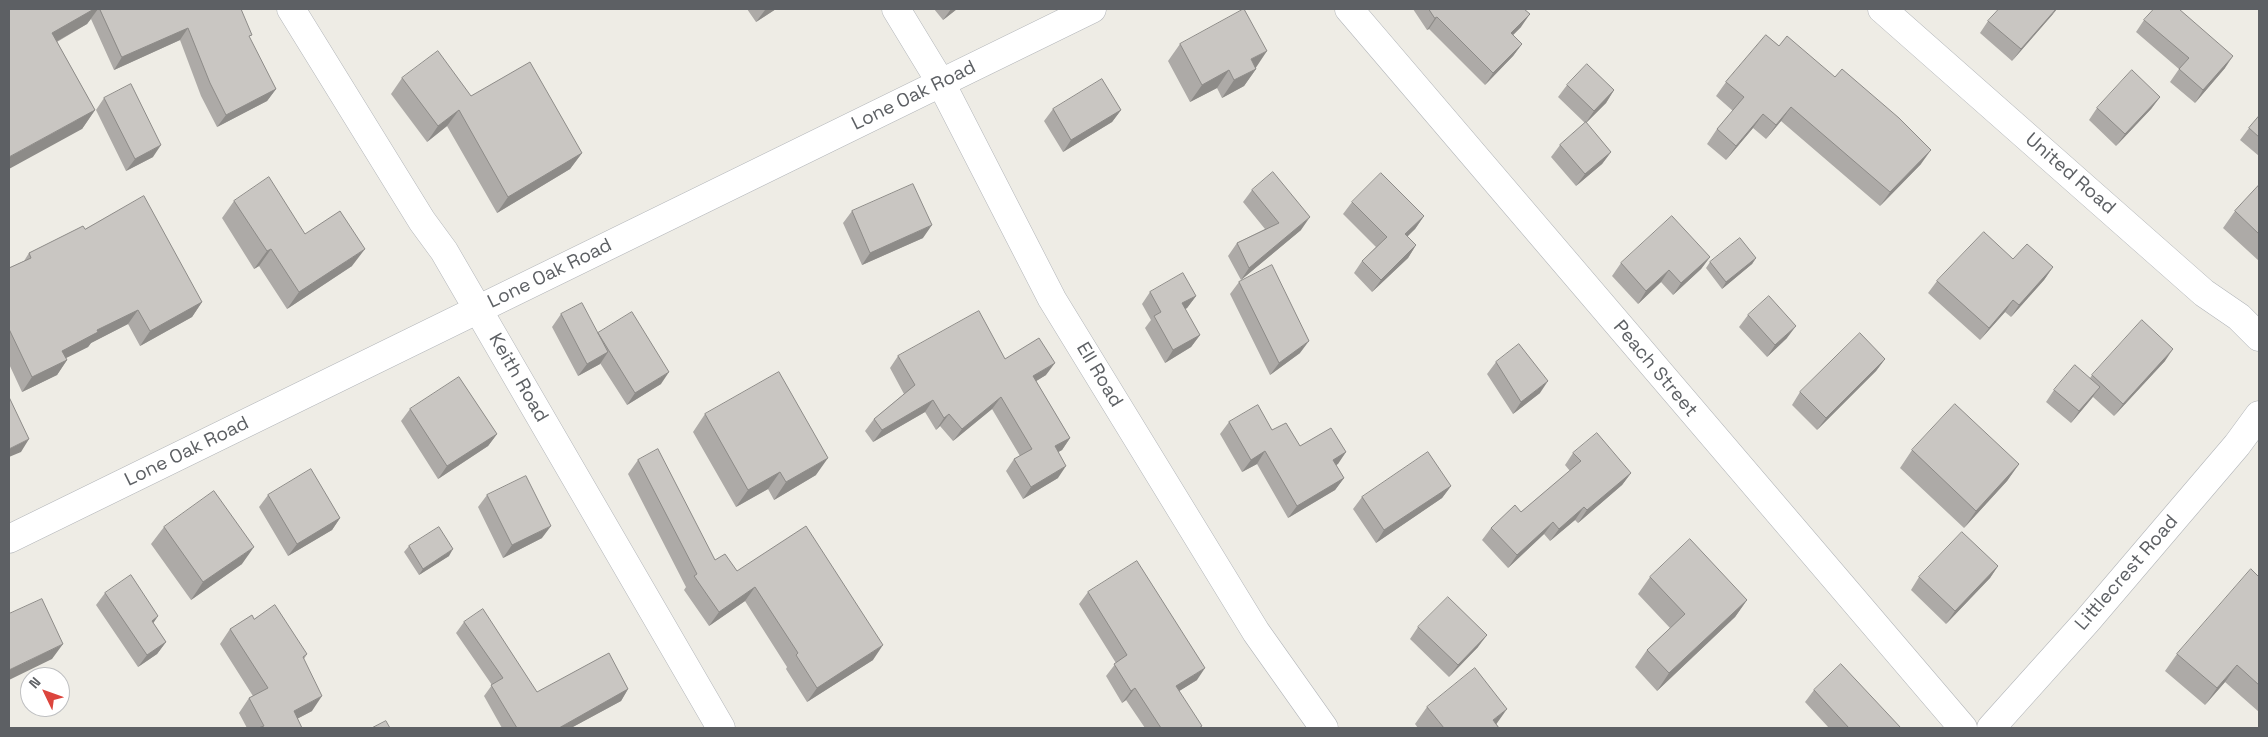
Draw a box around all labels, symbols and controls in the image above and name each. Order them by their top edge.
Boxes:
street label: Lone Oak Road [848,56,980,136]
street label: United Road [2020,129,2120,219]
street label: Lone Oak Road [484,234,616,314]
street label: Peach Street [1608,316,1702,422]
street label: Keith Road [483,329,553,427]
street label: Ell Road [1071,338,1127,412]
street label: Lone Oak Road [121,412,253,492]
street label: Littlecrest Road [2071,511,2183,635]
north arrow [20,667,70,717]
text: N [25,673,44,692]

